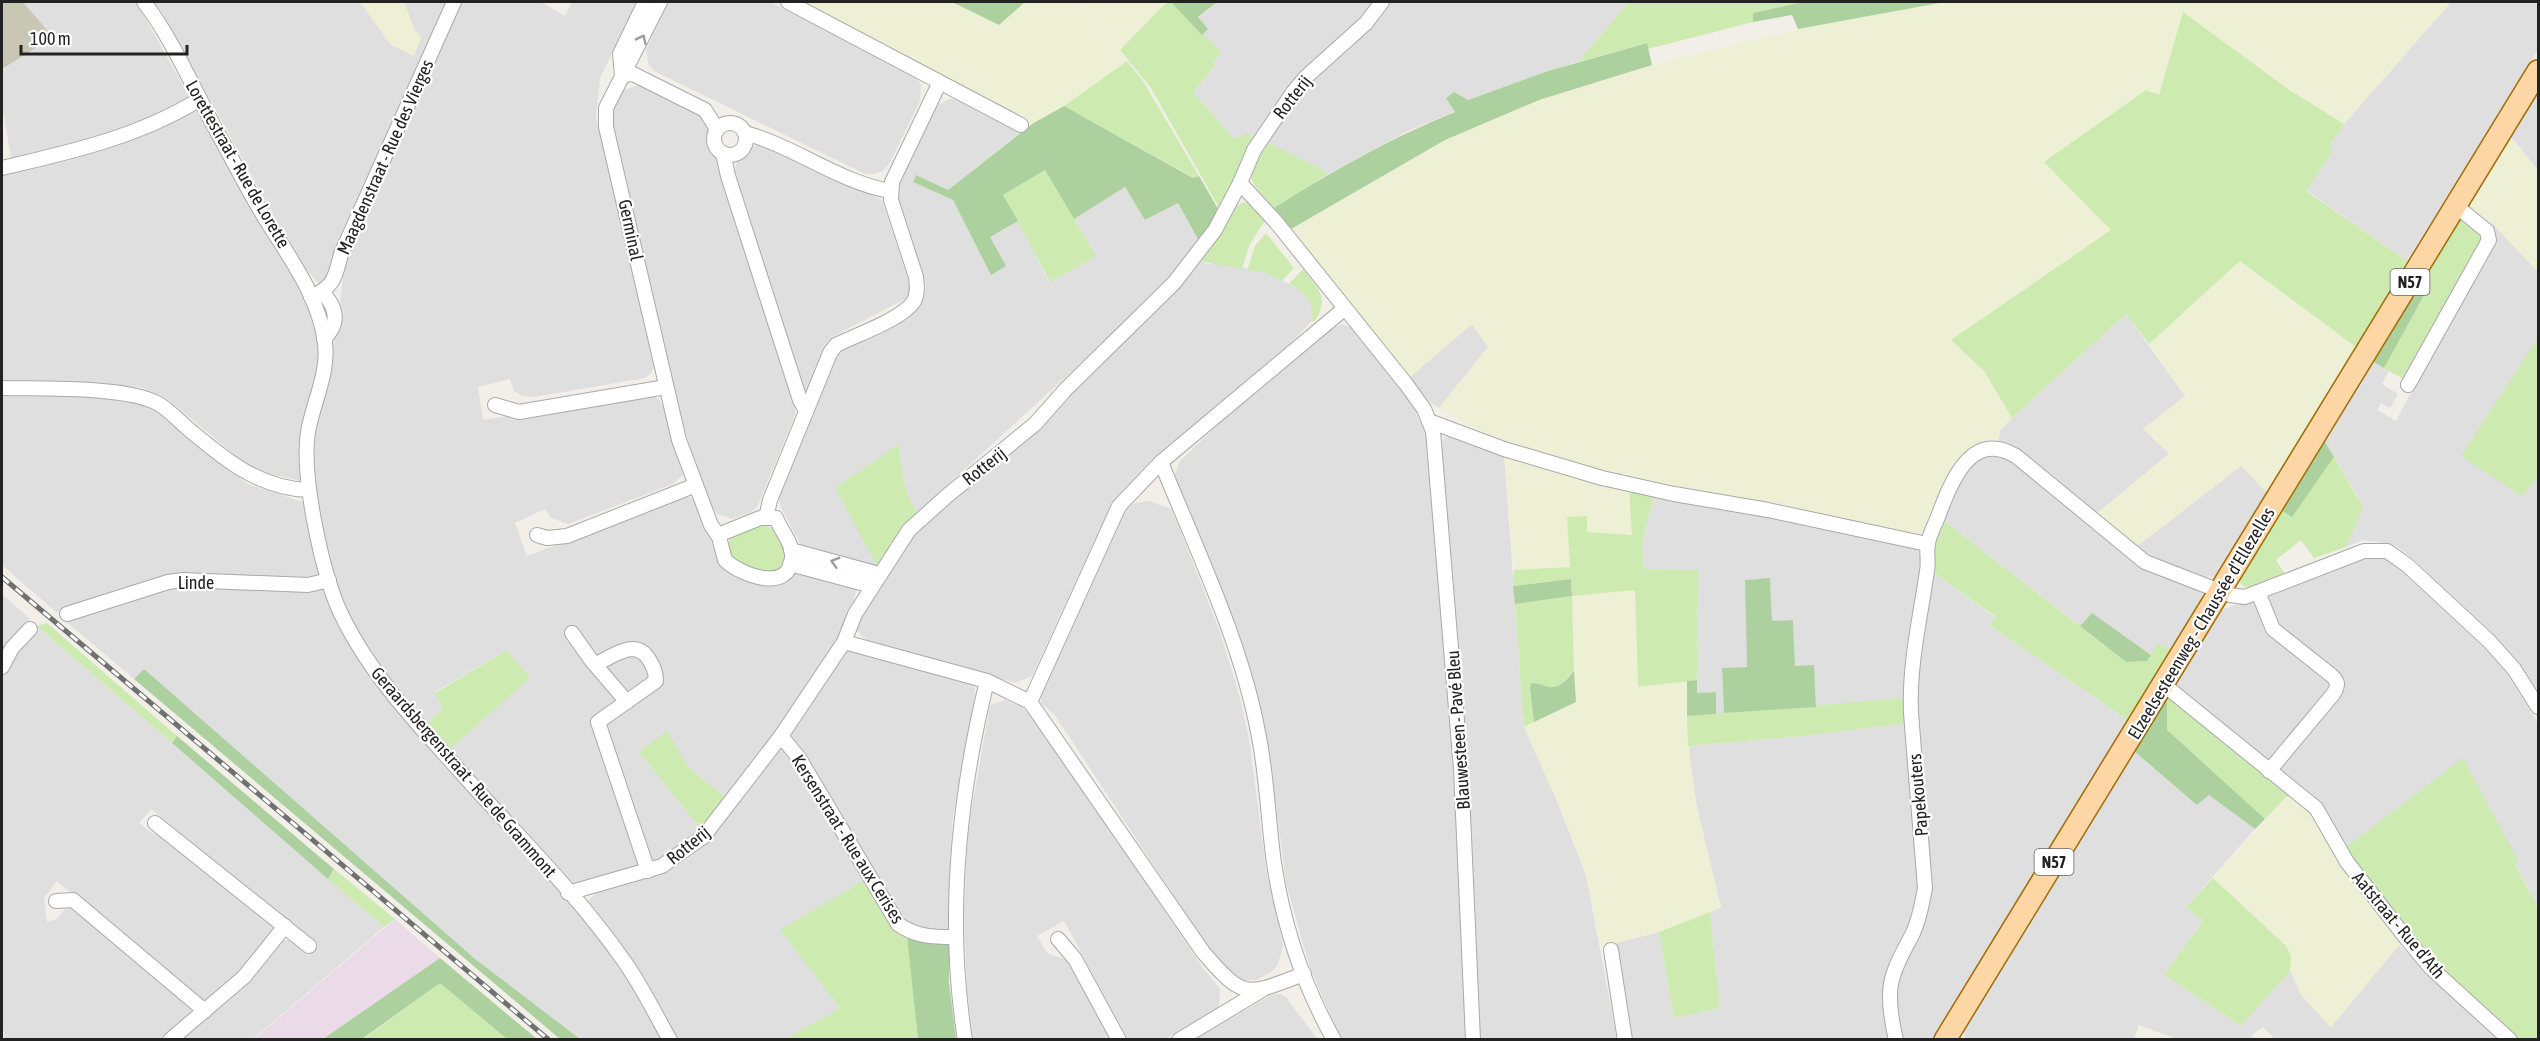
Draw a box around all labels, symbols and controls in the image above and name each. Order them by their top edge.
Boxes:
scale bar [21,18,188,56]
text: 100 m [30,28,71,49]
one-way arrow [635,35,647,46]
street label: Maagdenstraat - Rue des Vierges [332,56,438,258]
street label: Rotterij [1269,71,1315,123]
street label: Lorettestraat - Rue de Lorette [181,77,295,251]
street label: Germinal [614,197,648,263]
road number: N57 [2390,269,2430,295]
street label: Rotterij [958,443,1010,489]
street label: Elzeelsesteenweg - Chaussée d'Ellezelles [2123,503,2279,743]
one-way arrow [830,557,841,569]
street label: Linde [178,572,214,593]
street label: Blauwesteen - Pavé Bleu [1442,650,1474,810]
street label: Geraardsbergenstraat - Rue de Grammont [367,663,561,881]
street label: Kersenstraat - Rue aux Cerises [787,751,909,927]
street label: Papekouters [1904,753,1932,837]
street label: Rotterij [662,821,714,869]
road number: N57 [2034,849,2074,875]
street label: Aatstraat - Rue d'Ath [2348,867,2450,983]

